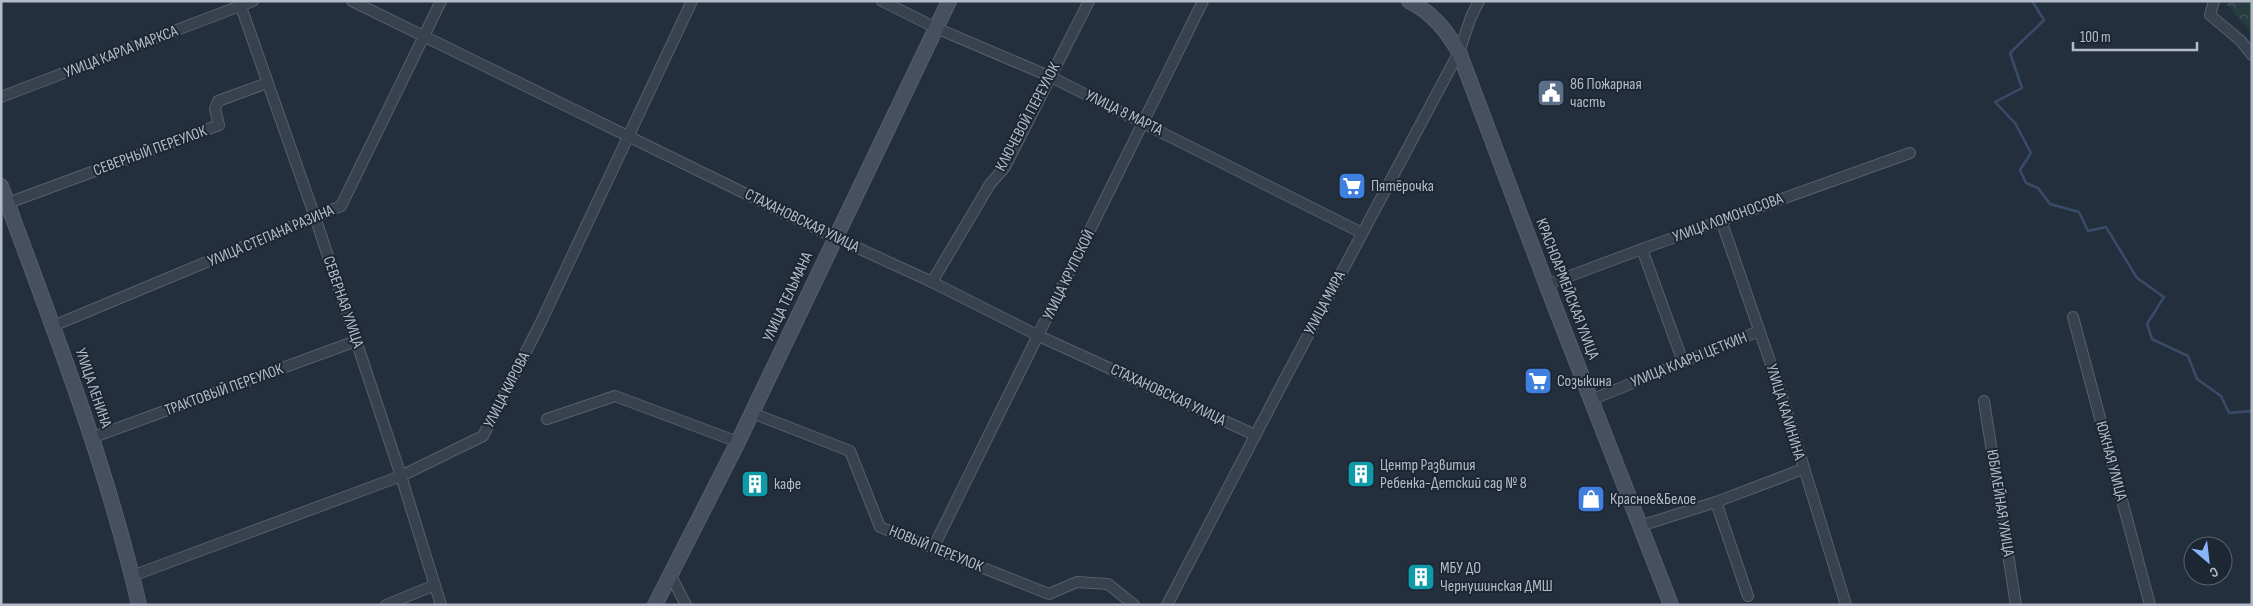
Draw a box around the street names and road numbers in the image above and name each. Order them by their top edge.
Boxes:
street label: УЛИЦА КАРЛА МАРКСА [61,22,181,82]
street label: КЛЮЧЕВОЙ ПЕРЕУЛОК [991,59,1065,175]
street label: УЛИЦА 8 МАРТА [1082,86,1166,140]
street label: СЕВЕРНЫЙ ПЕРЕУЛОК [91,121,210,180]
street label: СТАХАНОВСКАЯ УЛИЦА [742,185,863,257]
street label: УЛИЦА ЛОМОНОСОВА [1670,189,1786,247]
street label: УЛИЦА СТЕПАНА РАЗИНА [205,201,337,271]
street label: КРАСНОАРМЕЙСКАЯ УЛИЦА [1531,216,1603,362]
street label: УЛИЦА КРУПСКОЙ [1039,227,1099,323]
street label: УЛИЦА ТЕЛЬМАНА [759,249,817,345]
street label: СЕВЕРНАЯ УЛИЦА [318,254,368,350]
street label: УЛИЦА МИРА [1300,268,1350,338]
street label: УЛИЦА КЛАРЫ ЦЕТКИН [1628,328,1750,392]
street label: УЛИЦА ЛЕНИНА [70,346,116,431]
street label: УЛИЦА КИРОВА [480,349,534,431]
street label: ТРАКТОВЫЙ ПЕРЕУЛОК [162,359,287,420]
street label: СТАХАНОВСКАЯ УЛИЦА [1107,360,1229,430]
street label: УЛИЦА КАЛИНИНА [1761,362,1809,462]
street label: ЮЖНАЯ УЛИЦА [2091,419,2131,503]
street label: ЮБИЛЕЙНАЯ УЛИЦА [1982,448,2018,558]
street label: НОВЫЙ ПЕРЕУЛОК [886,522,987,577]

